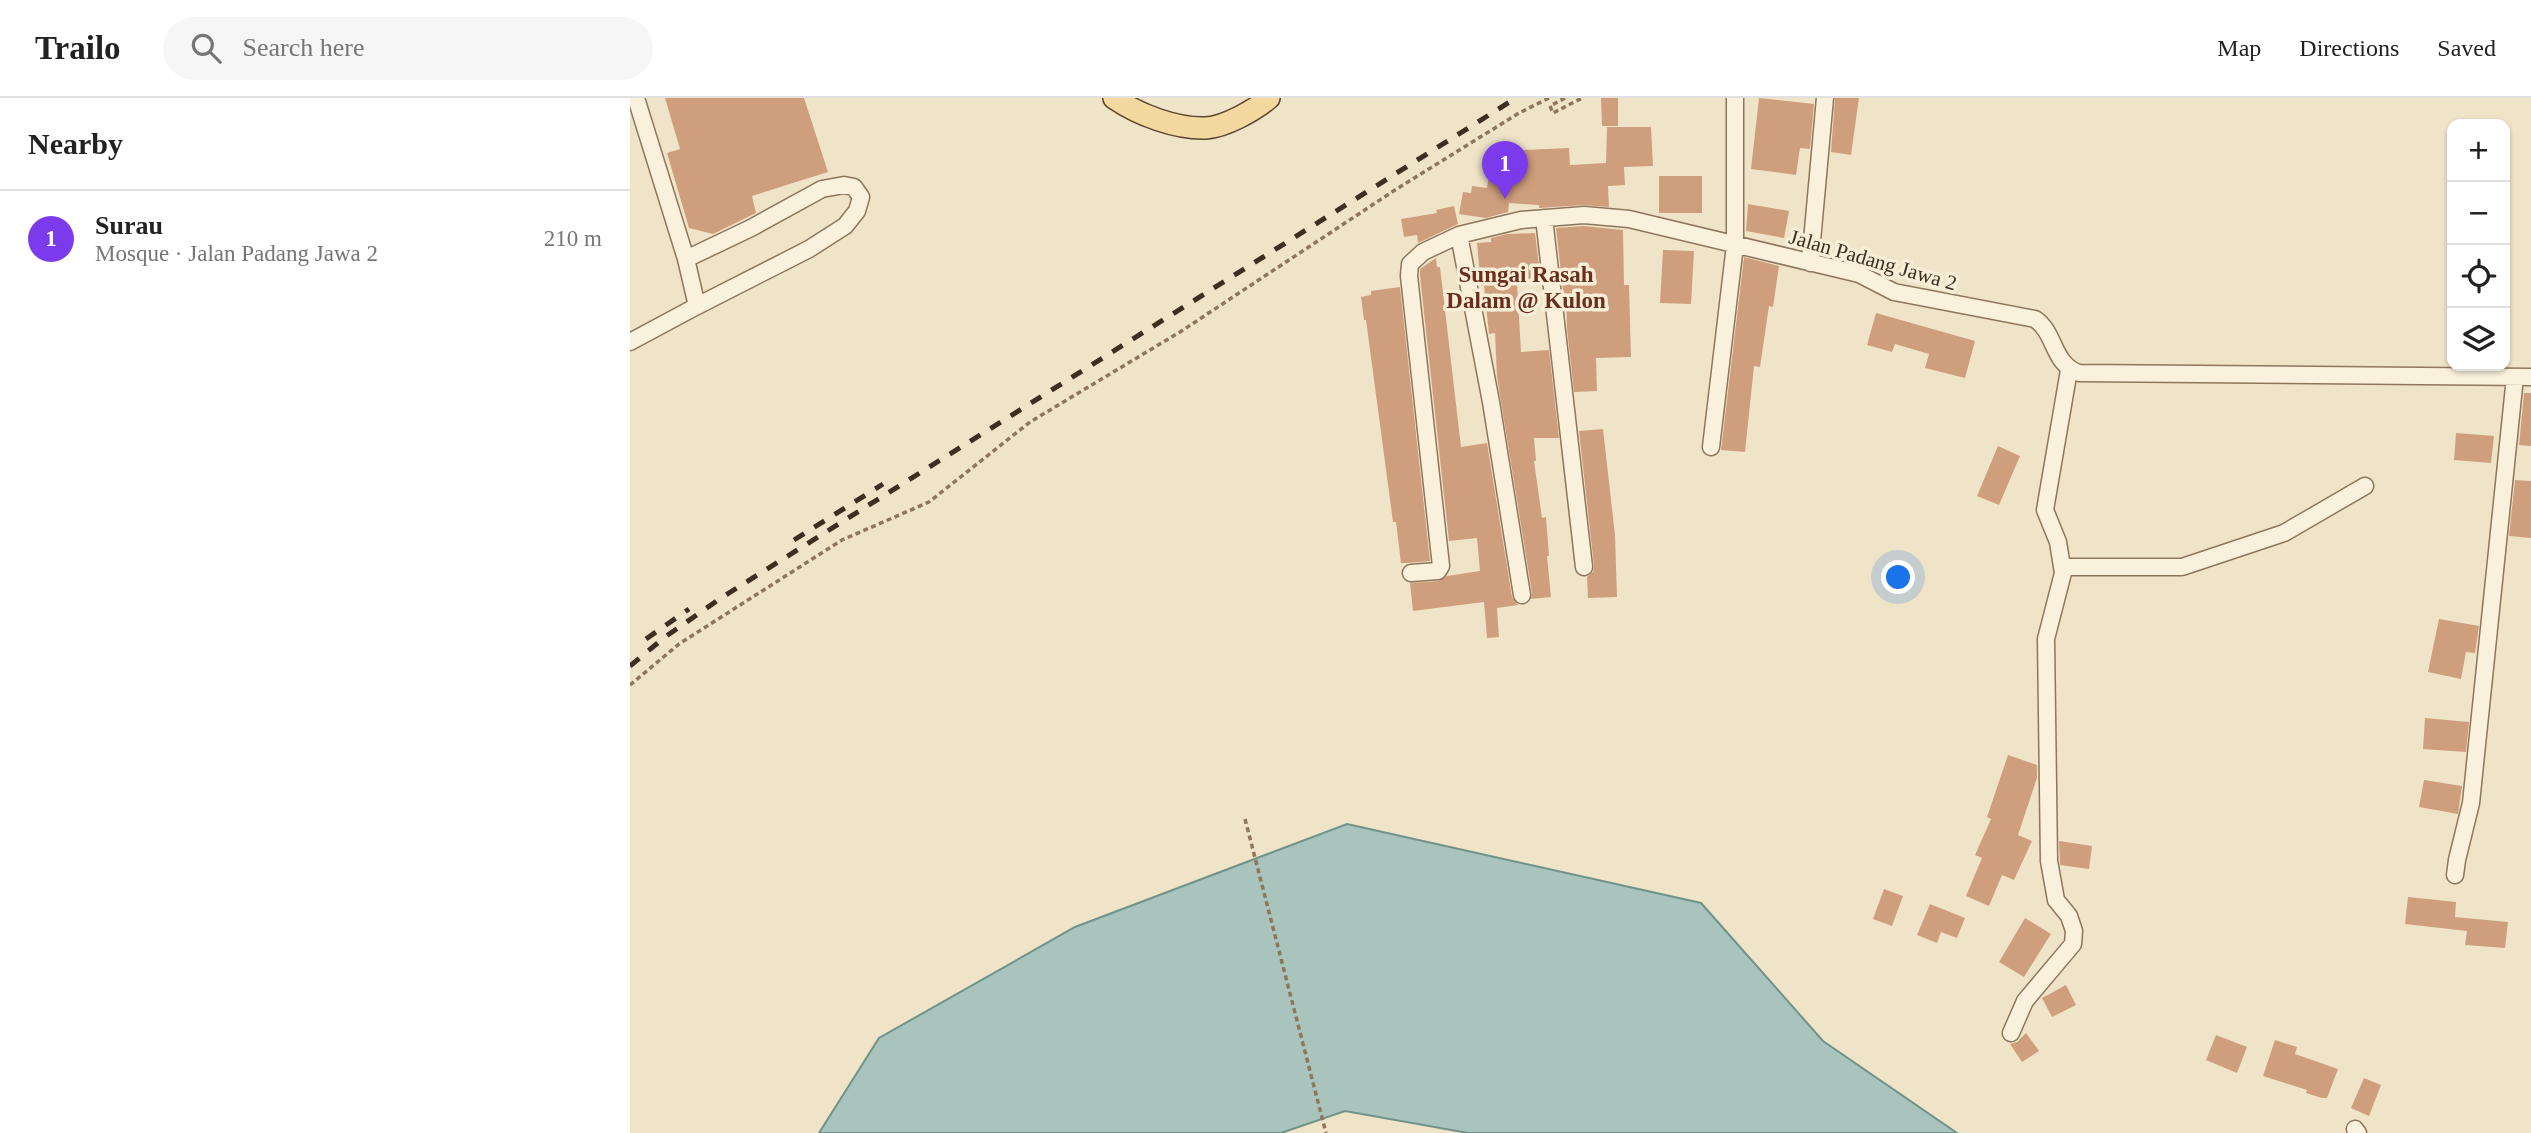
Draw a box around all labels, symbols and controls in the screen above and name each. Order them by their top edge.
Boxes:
search box [163,17,653,80]
icon: search [187,29,225,67]
text: Trailo [35,30,121,66]
text: Search here [243,33,365,62]
text: Map [2217,35,2261,61]
text: Directions [2299,35,2399,61]
text: Saved [2437,35,2496,61]
map controls [2447,119,2510,371]
button: + [2447,119,2510,182]
text: Nearby [28,127,123,160]
pin: 1 [1482,141,1528,199]
button: − [2447,182,2510,245]
text: Surau [95,211,163,240]
street label: Jalan Padang Jawa 2 [1786,225,1960,295]
text: 1 [45,226,57,251]
text: 210 m [544,226,602,251]
text: Mosque · Jalan Padang Jawa 2 [95,241,378,266]
button: locate [2447,245,2510,308]
district label: Sungai Rasah Dalam @ Kulon [1446,262,1606,314]
button: layers [2447,308,2510,371]
your location [1881,560,1915,594]

